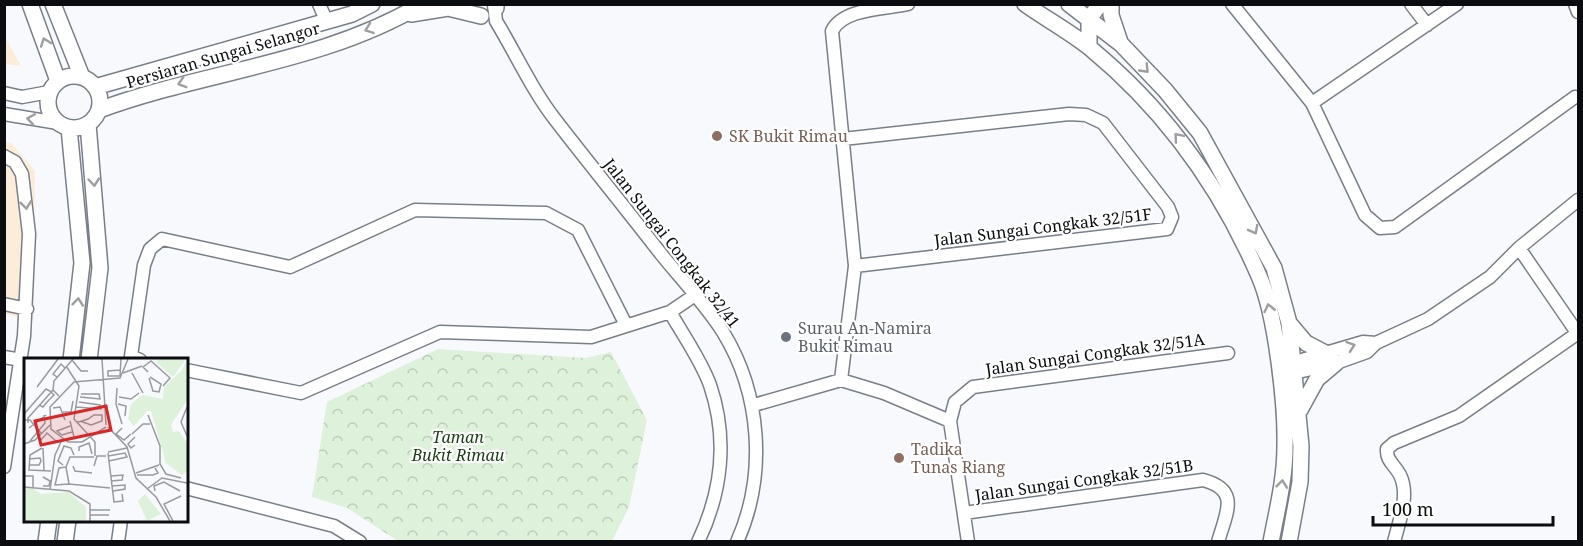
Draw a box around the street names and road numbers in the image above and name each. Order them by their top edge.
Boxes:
street label: Persiaran Sungai Selangor [123,17,323,93]
street label: Jalan Sungai Congkak 32/41 [598,153,745,332]
street label: Jalan Sungai Congkak 32/51F [932,203,1153,251]
street label: Jalan Sungai Congkak 32/51A [983,328,1207,380]
street label: Jalan Sungai Congkak 32/51B [973,454,1194,506]

